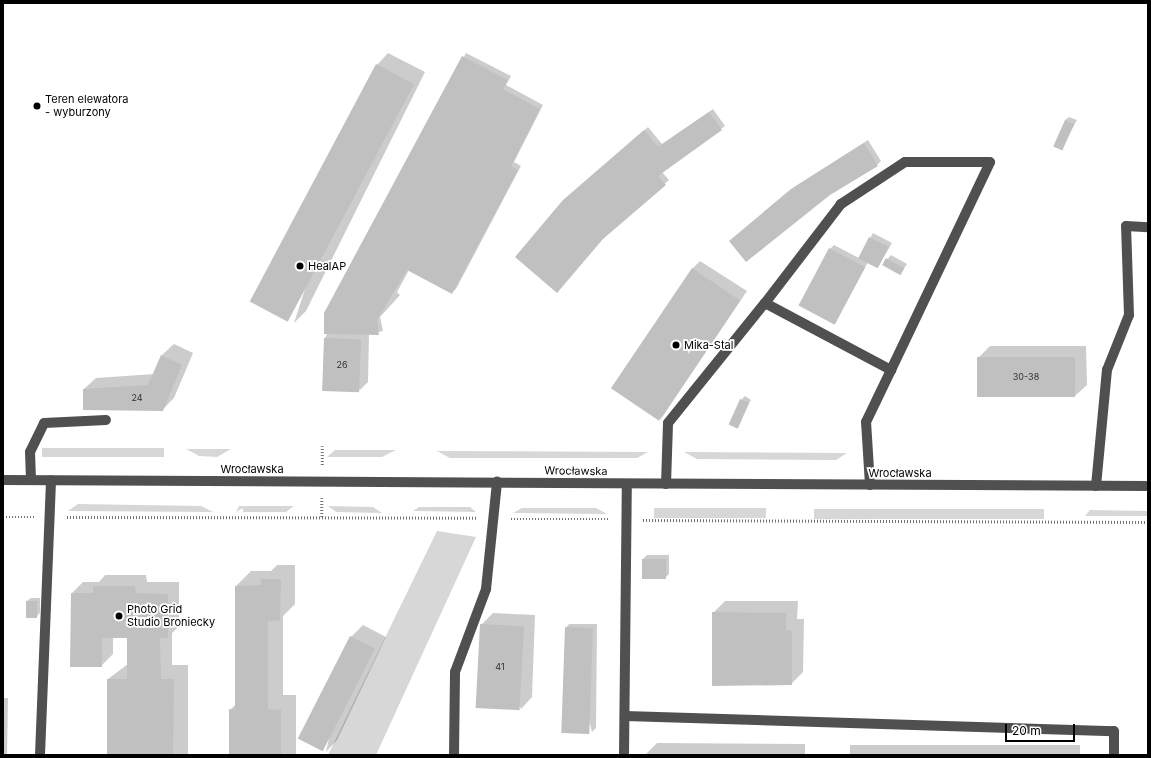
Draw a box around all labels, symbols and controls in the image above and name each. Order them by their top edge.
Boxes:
place label: Teren elewatora - wyburzony [45,93,128,119]
marker: Teren elewatora - wyburzony [32,101,42,111]
place label: HealAP [308,259,346,273]
marker: HealAP [295,261,305,271]
place label: Mika-Stal [684,338,733,352]
marker: Mika-Stal [671,340,681,350]
house number: 26 [336,360,348,370]
house number: 30-38 [1013,372,1039,382]
house number: 24 [131,393,143,403]
street label: Wrocławska [220,462,284,476]
street label: Wrocławska [544,464,608,478]
street label: Wrocławska [868,466,932,480]
place label: Photo Grid Studio Broniecky [127,603,215,629]
marker: Photo Grid Studio Broniecky [114,611,124,621]
house number: 41 [495,662,505,672]
scale bar [1007,716,1077,742]
text: 20 m [1012,723,1041,738]

